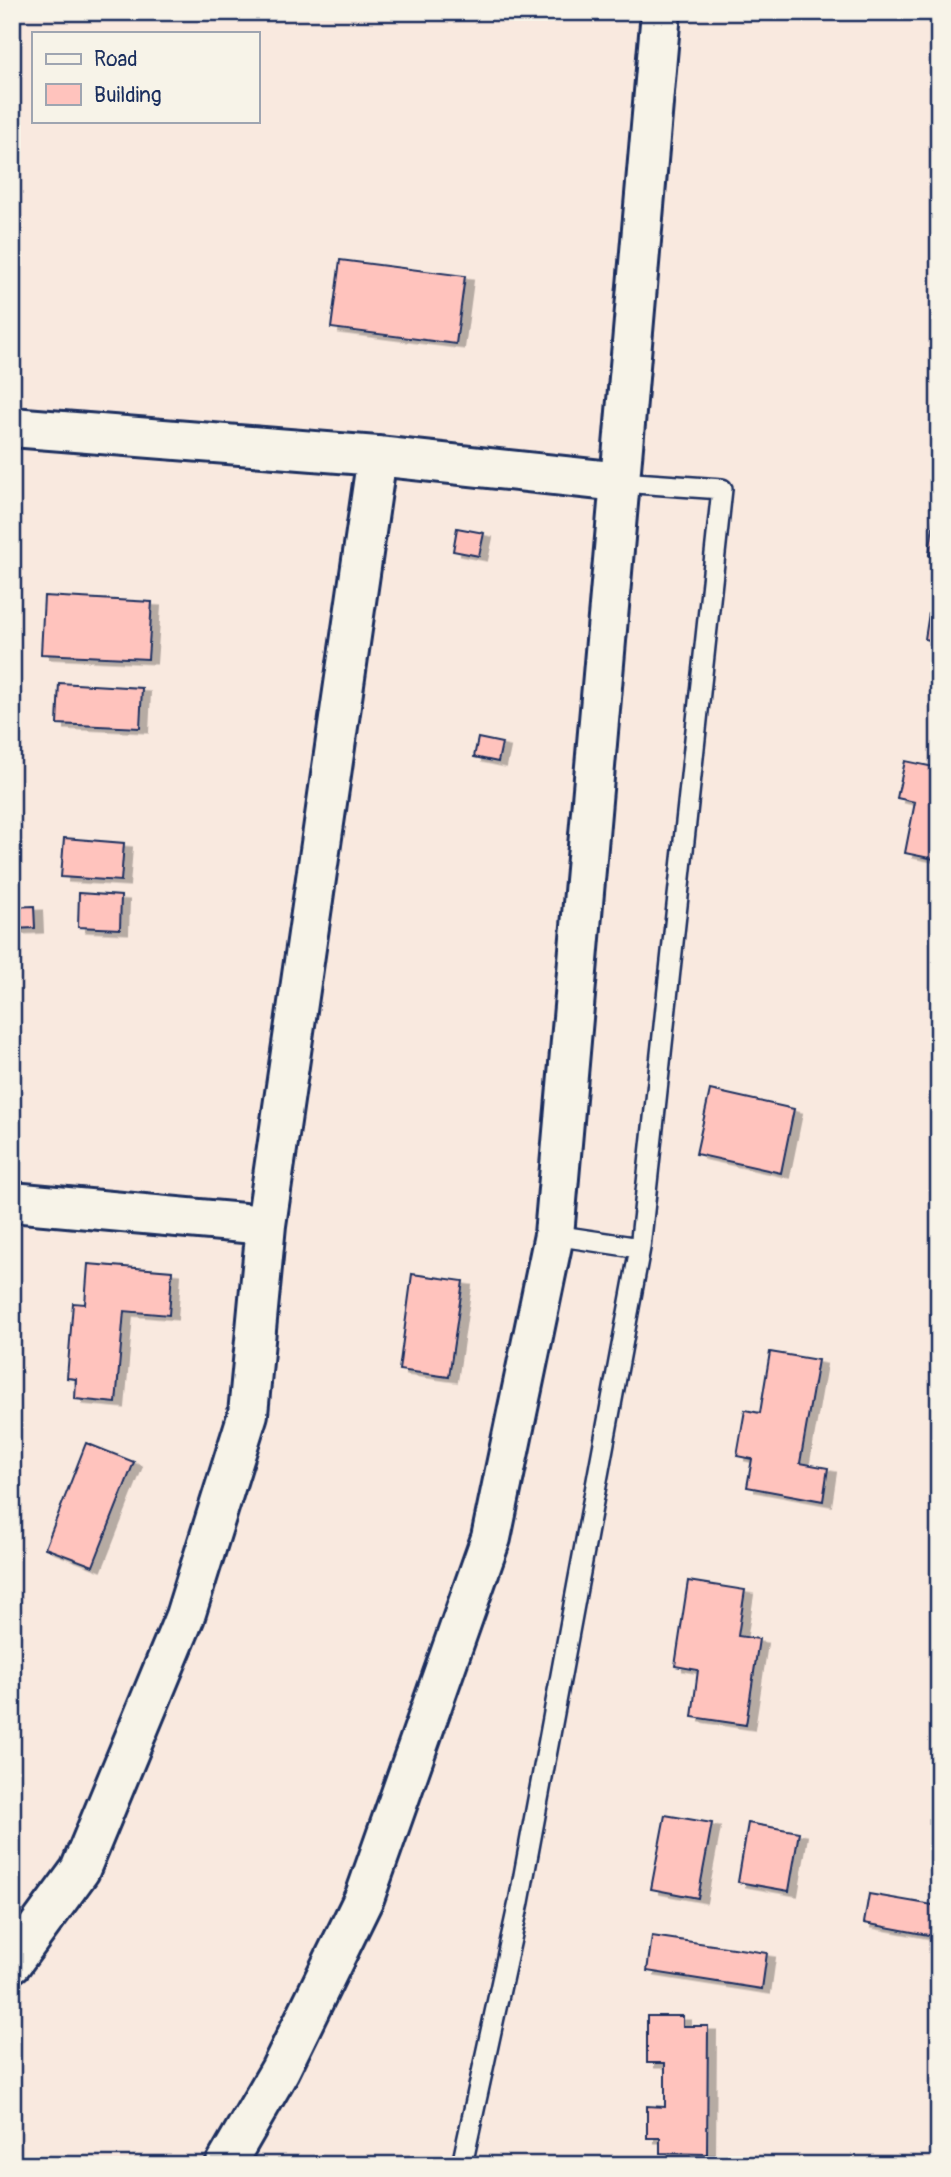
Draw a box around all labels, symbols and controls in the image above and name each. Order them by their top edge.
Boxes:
legend [32,32,259,122]
text: Road [94,46,138,73]
text: Building [94,82,161,109]

